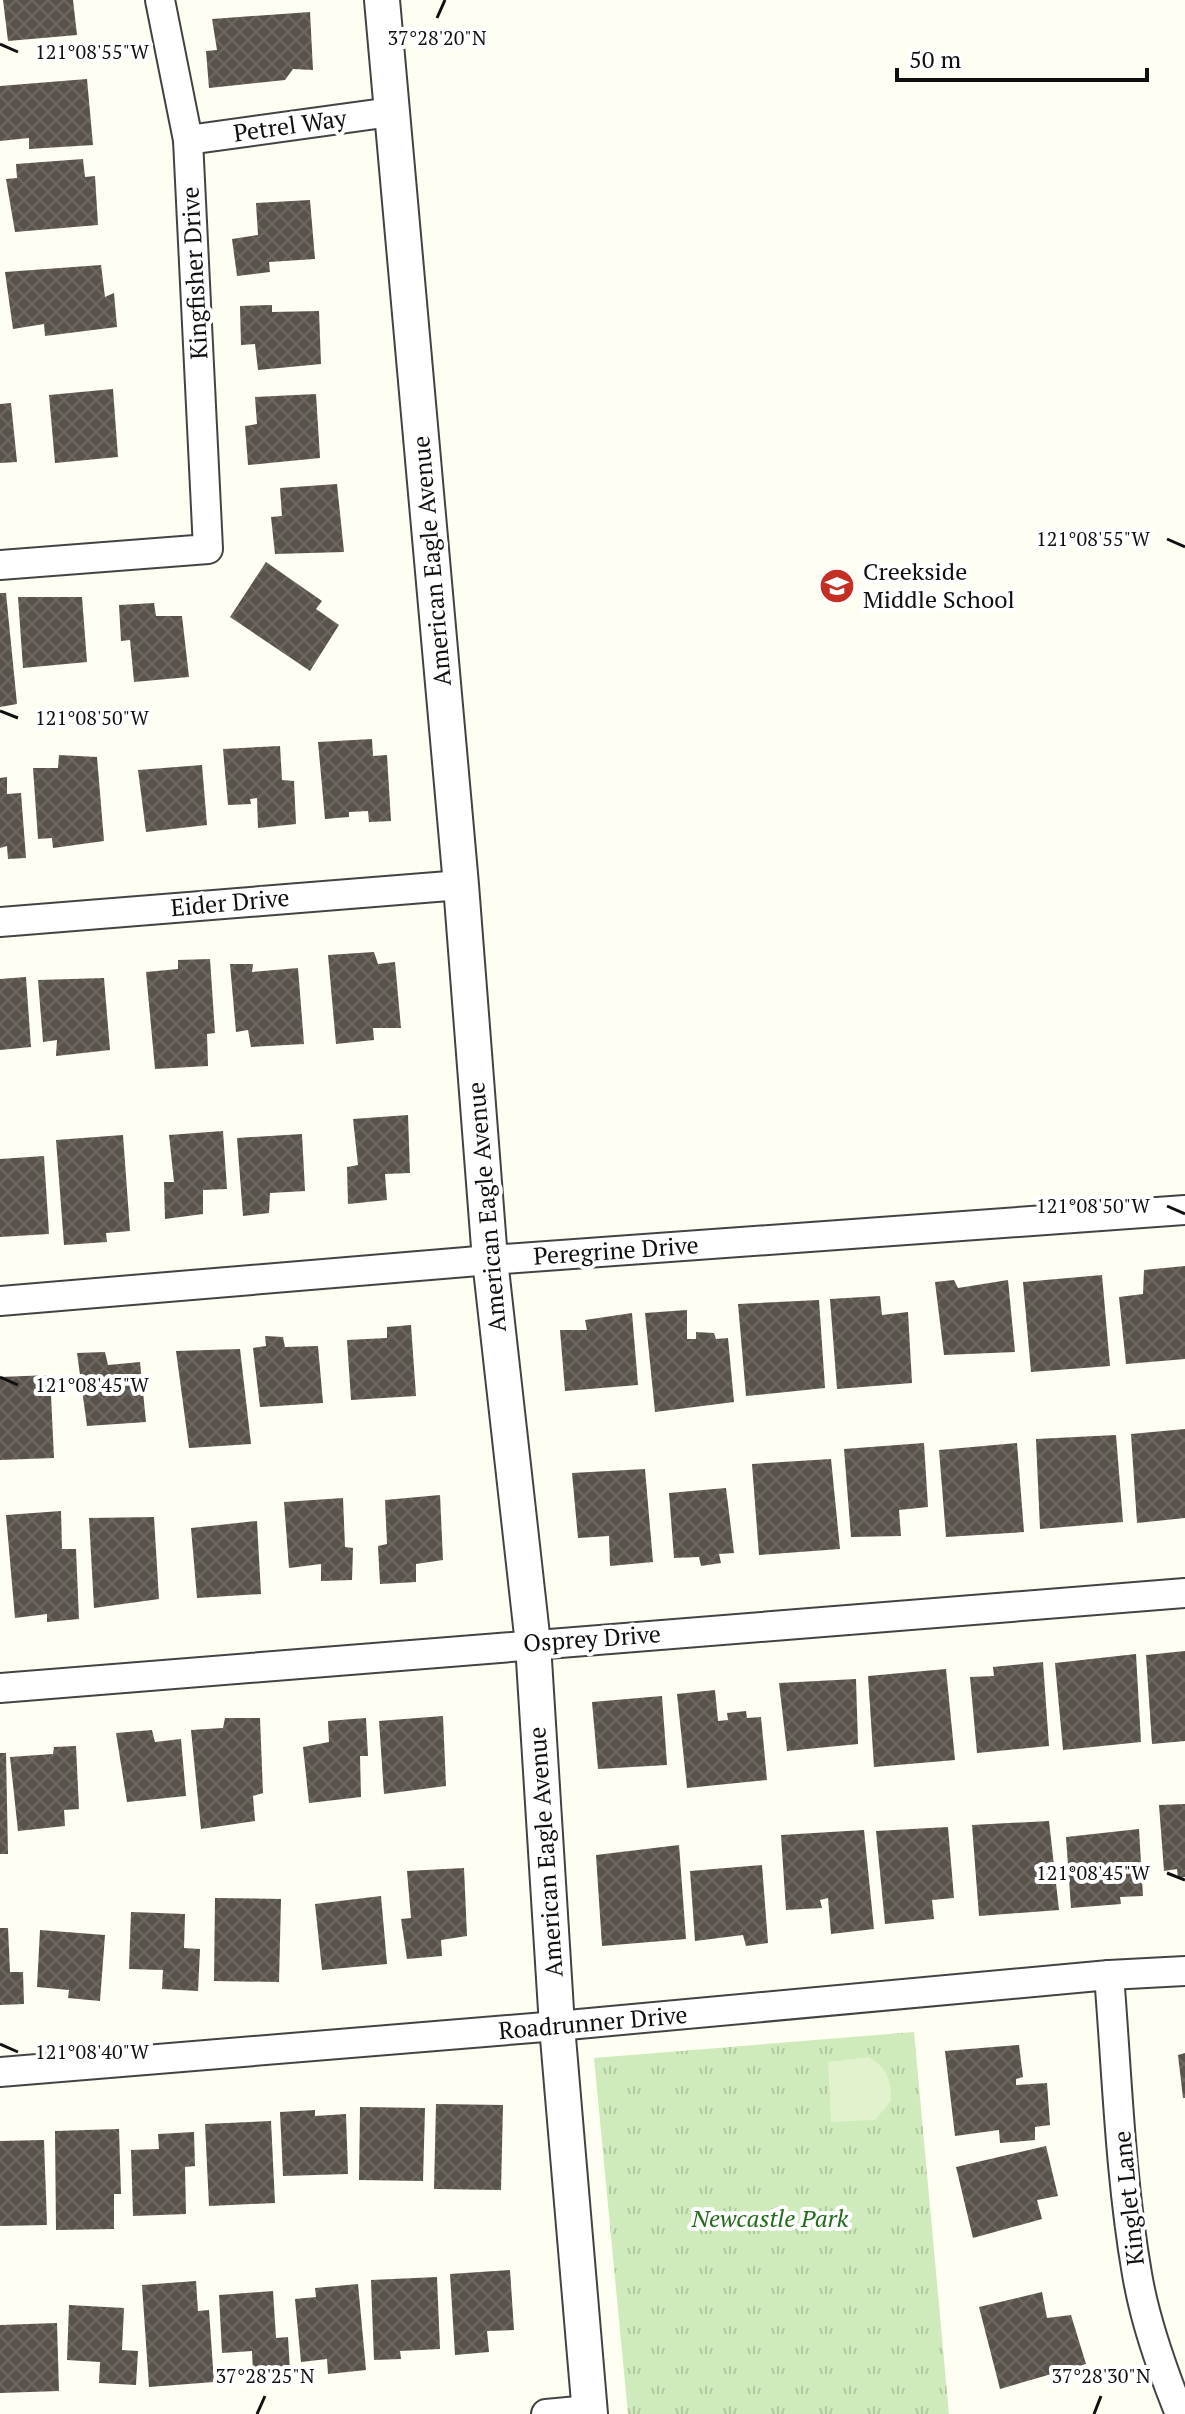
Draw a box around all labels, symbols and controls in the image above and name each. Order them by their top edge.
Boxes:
text: 37°28'20"N [387,24,487,51]
scale bar [897,32,1147,82]
text: 121°08'55"W [35,38,149,65]
text: 50 m [909,43,961,75]
street label: Petrel Way [231,101,349,149]
street label: Kingfisher Drive [173,186,215,360]
street label: American Eagle Avenue [404,435,458,687]
text: 121°08'55"W [1036,525,1150,552]
place label: Creekside Middle School [863,555,1015,615]
school or university icon: Creekside Middle School [818,567,856,605]
text: 121°08'50"W [35,704,149,731]
street label: Eider Drive [169,881,291,923]
street label: American Eagle Avenue [459,1081,513,1333]
text: 121°08'50"W [1036,1192,1150,1219]
street label: Peregrine Drive [532,1228,700,1272]
text: 121°08'45"W [35,1371,149,1398]
street label: Osprey Drive [522,1617,662,1659]
street label: American Eagle Avenue [520,1726,570,1978]
text: 121°08'45"W [1036,1859,1150,1886]
street label: Roadrunner Drive [497,1998,689,2046]
text: 121°08'40"W [35,2038,149,2065]
street label: Kinglet Lane [1105,2129,1151,2267]
park label: Newcastle Park [691,2202,849,2234]
text: 37°28'25"N [215,2362,315,2389]
text: 37°28'30"N [1051,2362,1151,2389]

